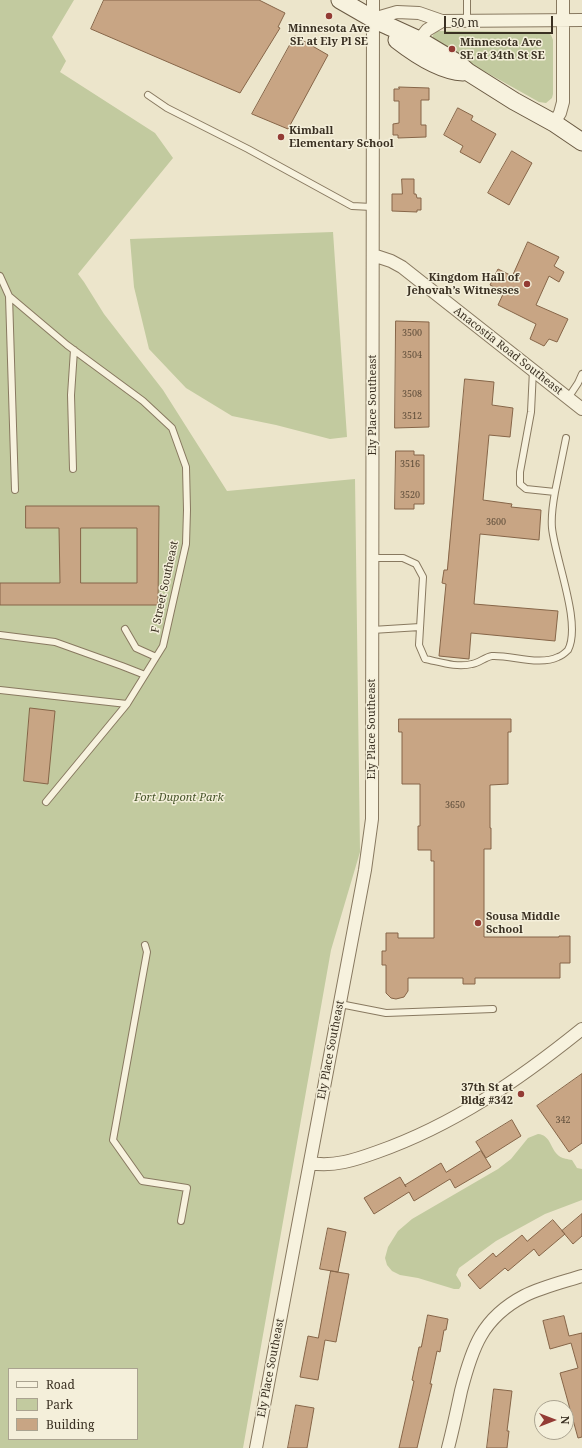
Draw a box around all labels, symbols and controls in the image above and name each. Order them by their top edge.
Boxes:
scale bar [446,8,555,34]
marker: Minnesota Ave SE at Ely Pl SE [324,11,334,21]
text: 50 m [451,14,479,31]
place label: Minnesota Ave SE at Ely Pl SE [288,22,370,48]
place label: Minnesota Ave SE at 34th St SE [460,36,545,62]
marker: Minnesota Ave SE at 34th St SE [447,44,457,54]
place label: Kimball Elementary School [289,124,394,150]
marker: Kimball Elementary School [276,132,286,142]
place label: Kingdom Hall of Jehovah’s Witnesses [407,271,519,297]
marker: Kingdom Hall of Jehovah’s Witnesses [522,279,532,289]
street label: Anacostia Road Southeast [451,304,565,398]
house number: 3500 [402,328,422,338]
house number: 3504 [402,350,422,360]
street label: Ely Place Southeast [366,355,380,455]
house number: 3508 [402,389,422,399]
house number: 3512 [402,411,422,421]
house number: 3516 [400,459,420,469]
house number: 3520 [400,490,420,500]
house number: 3600 [486,517,506,527]
street label: F Street Southeast [149,540,181,634]
street label: Ely Place Southeast [365,679,379,779]
park label: Fort Dupont Park [134,791,224,805]
house number: 3650 [445,800,465,810]
place label: Sousa Middle School [486,910,560,936]
marker: Sousa Middle School [473,918,483,928]
street label: Ely Place Southeast [315,999,347,1101]
place label: 37th St at Bldg #342 [461,1081,513,1107]
marker: 37th St at Bldg #342 [516,1089,526,1099]
house number: 342 [555,1115,571,1125]
street label: Ely Place Southeast [255,1317,287,1419]
legend [8,1368,138,1440]
text: Road [46,1376,75,1393]
text: Park [46,1396,73,1413]
north arrow [534,1400,574,1440]
text: Building [46,1416,94,1433]
text: N [558,1416,573,1424]

